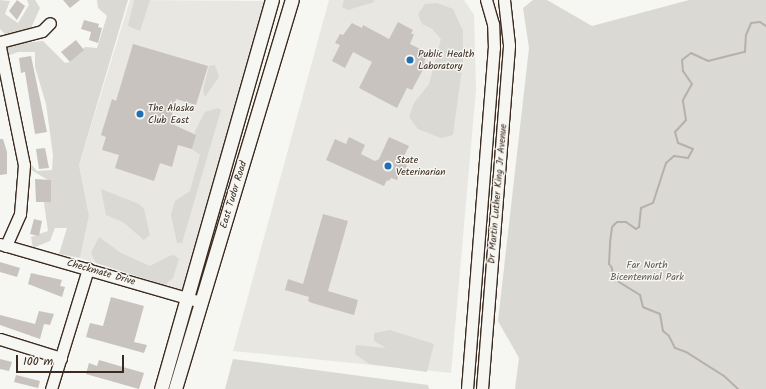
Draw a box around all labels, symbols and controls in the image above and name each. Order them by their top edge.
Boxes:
place label: Public Health Laboratory [418,48,474,72]
marker: Public Health Laboratory [405,55,415,65]
place label: The Alaska Club East [148,102,194,126]
marker: The Alaska Club East [135,109,145,119]
street label: Dr Martin Luther King Jr Avenue [486,124,510,264]
place label: State Veterinarian [396,154,446,178]
street label: East Tudor Road [218,160,250,230]
marker: State Veterinarian [383,161,393,171]
street label: Checkmate Drive [65,257,137,289]
park label: Far North Bicentennial Park [610,259,684,282]
scale bar [18,347,126,373]
text: 100 m [23,352,53,371]

